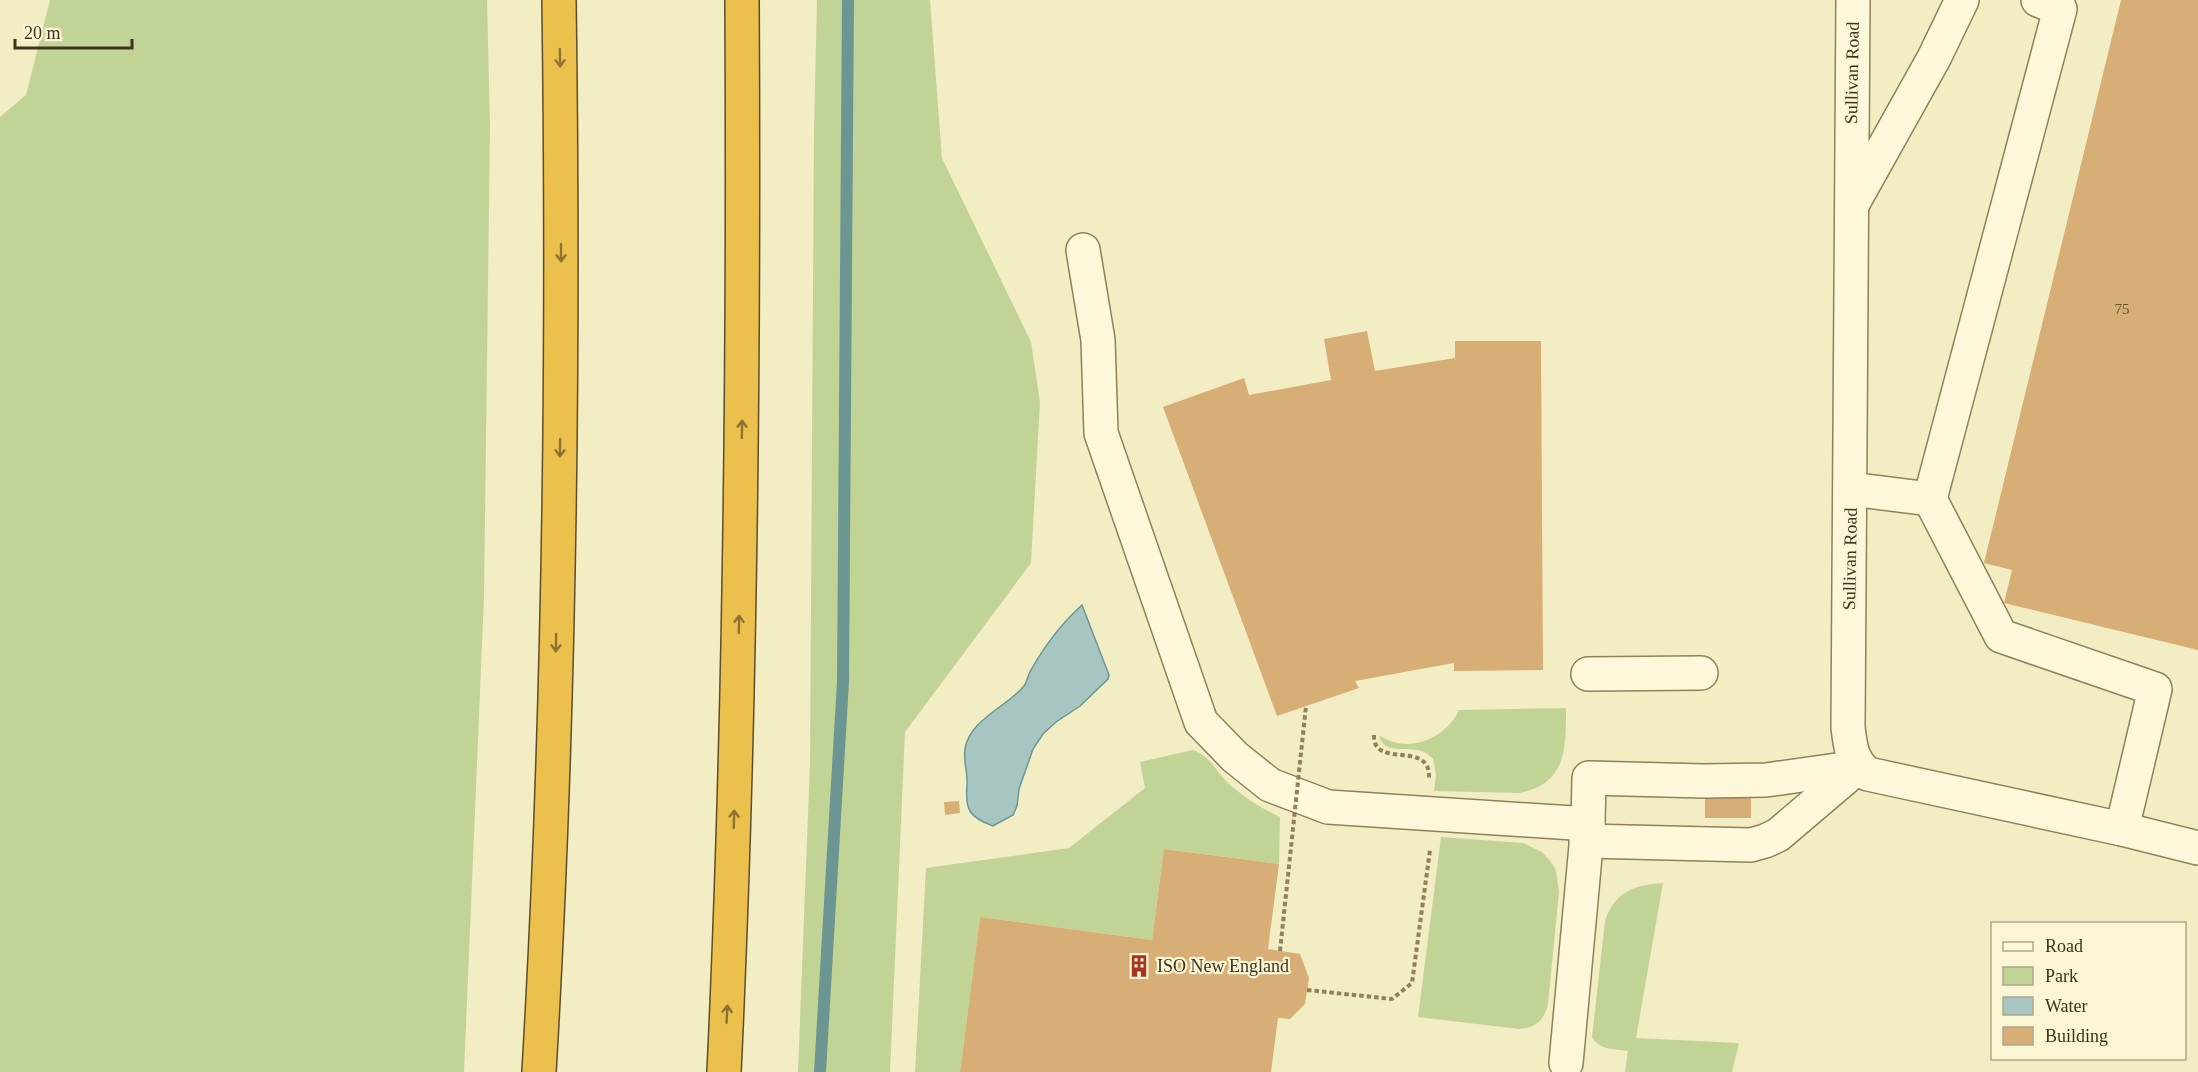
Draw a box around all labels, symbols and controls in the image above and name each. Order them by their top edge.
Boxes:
scale bar [15,12,132,50]
street label: Sullivan Road [1841,22,1863,124]
text: 20 m [24,23,61,43]
one-way arrow [554,48,566,68]
one-way arrow [555,243,567,263]
house number: 75 [2115,301,2130,317]
one-way arrow [736,419,748,439]
one-way arrow [554,438,565,458]
street label: Sullivan Road [1839,508,1861,610]
one-way arrow [734,614,745,634]
one-way arrow [550,633,562,653]
one-way arrow [728,809,739,829]
legend [1991,922,2186,1060]
text: Road [2045,936,2083,956]
building icon: ISO New England [1126,953,1152,979]
place label: ISO New England [1157,956,1289,976]
text: Park [2045,966,2078,986]
text: Water [2045,996,2088,1016]
one-way arrow [721,1004,732,1024]
text: Building [2045,1026,2108,1046]

